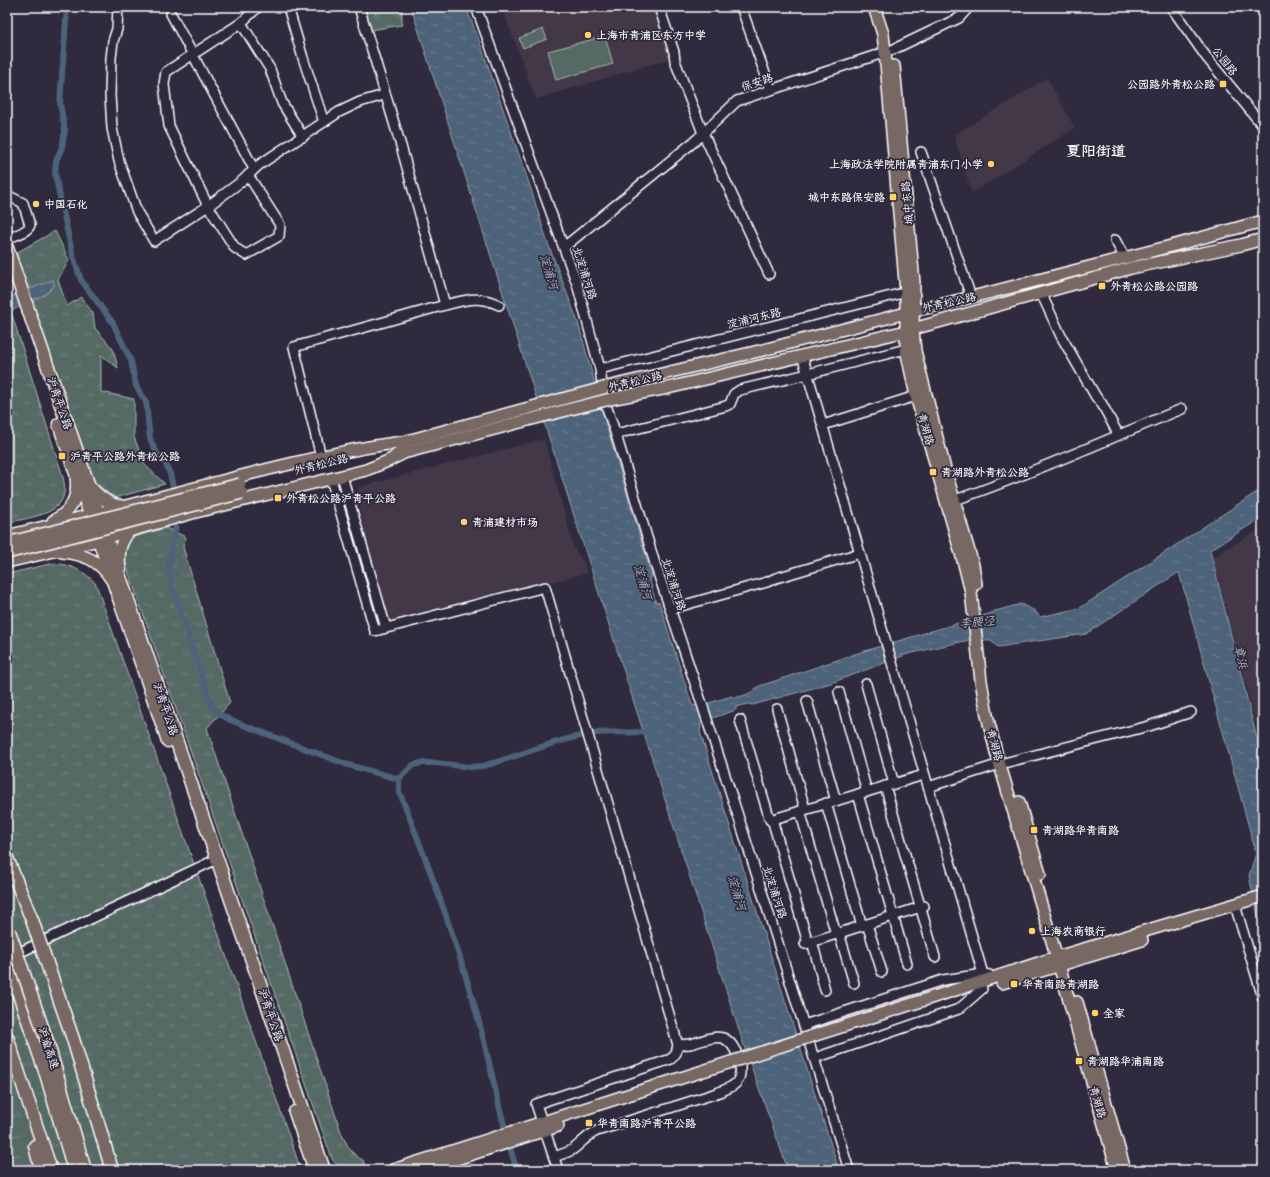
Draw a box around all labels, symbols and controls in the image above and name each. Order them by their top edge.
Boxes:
place label: 上海市青浦区东方中学 [596,27,706,45]
marker: 上海市青浦区东方中学 [583,30,593,40]
street label: 公园路 [1207,43,1241,80]
street label: 保安路 [739,69,776,97]
place label: 公园路外青松公路 [1127,76,1215,94]
marker: 公园路外青松公路 [1218,79,1228,89]
district label: 夏阳街道 [1066,140,1126,164]
place label: 上海政法学院附属青浦东门小学 [829,156,983,174]
marker: 上海政法学院附属青浦东门小学 [986,159,996,169]
street label: 城中东路 [897,180,919,226]
place label: 城中东路保安路 [808,189,885,207]
marker: 城中东路保安路 [888,192,898,202]
place label: 中国石化 [44,196,88,214]
marker: 中国石化 [31,199,41,209]
street label: 北淀浦河路 [567,244,601,302]
water label: 淀浦河 [534,252,563,294]
place label: 外青松公路公园路 [1110,278,1198,296]
marker: 外青松公路公园路 [1097,281,1107,291]
street label: 外青松公路 [920,288,978,318]
street label: 淀浦河东路 [725,304,783,334]
street label: 外青松公路 [606,367,664,397]
street label: 沪青平公路 [42,374,77,432]
street label: 青湖路 [912,411,938,448]
place label: 沪青平公路外青松公路 [70,448,180,466]
street label: 外青松公路 [292,450,350,480]
marker: 沪青平公路外青松公路 [57,451,67,461]
place label: 青湖路外青松公路 [941,464,1029,482]
marker: 青湖路外青松公路 [928,467,938,477]
place label: 外青松公路沪青平公路 [286,490,396,508]
marker: 外青松公路沪青平公路 [273,493,283,503]
place label: 青浦建材市场 [472,514,538,532]
marker: 青浦建材市场 [459,517,469,527]
street label: 北淀浦河路 [656,555,690,613]
water label: 淀浦河 [628,562,657,604]
water label: 李腰泾 [958,611,997,634]
water label: 章浜 [1229,643,1253,672]
street label: 沪青平公路 [148,680,183,738]
street label: 青湖路 [981,727,1007,764]
place label: 青湖路华青南路 [1042,822,1119,840]
marker: 青湖路华青南路 [1029,825,1039,835]
street label: 北淀浦河路 [757,863,791,921]
water label: 淀浦河 [722,873,751,915]
place label: 上海农商银行 [1040,923,1106,941]
marker: 上海农商银行 [1027,926,1037,936]
place label: 华青南路青湖路 [1022,976,1099,994]
marker: 华青南路青湖路 [1009,979,1019,989]
street label: 沪青平公路 [253,986,288,1044]
place label: 全家 [1103,1005,1125,1023]
marker: 全家 [1090,1008,1100,1018]
street label: 沪渝高速 [33,1025,63,1072]
place label: 青湖路华浦南路 [1087,1053,1164,1071]
marker: 青湖路华浦南路 [1074,1056,1084,1066]
street label: 青湖路 [1084,1084,1110,1121]
place label: 华青南路沪青平公路 [597,1115,696,1133]
marker: 华青南路沪青平公路 [584,1118,594,1128]

